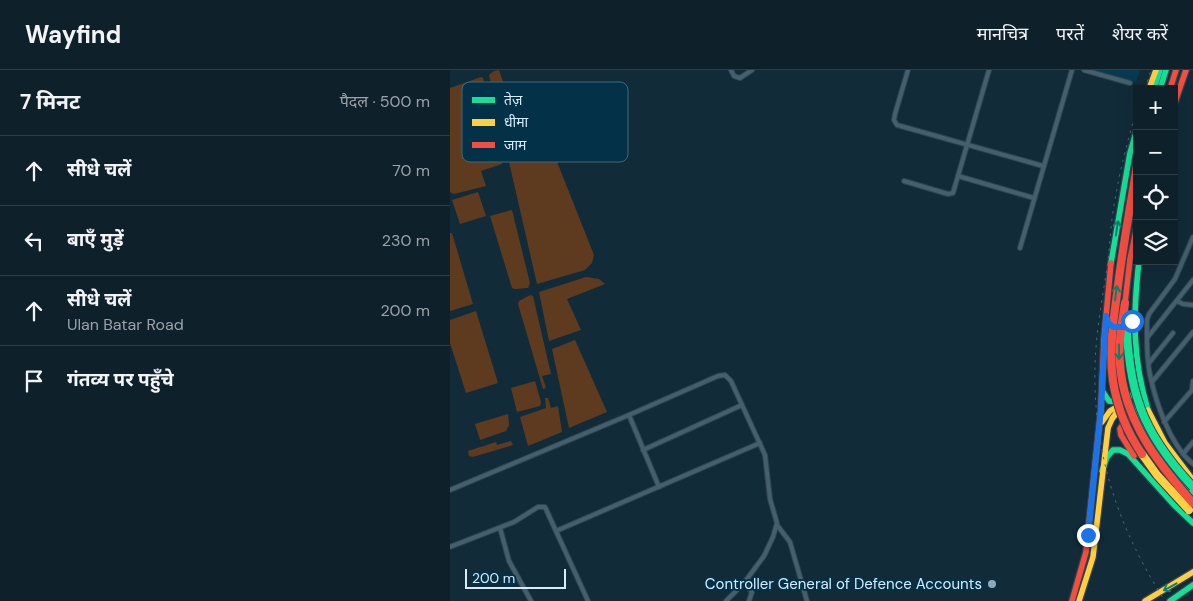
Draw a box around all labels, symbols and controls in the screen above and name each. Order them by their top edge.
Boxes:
text: Wayfind [25,19,121,50]
text: मानचित्र [977,22,1028,46]
text: परतें [1056,22,1084,46]
text: शेयर करें [1112,22,1168,46]
legend [462,82,628,162]
map controls [1133,85,1178,265]
button: + [1133,85,1178,130]
text: 7 मिनट [20,88,80,116]
text: पैदल · 500 m [340,91,430,112]
text: तेज़ [504,91,523,109]
text: धीमा [504,113,529,131]
button: − [1133,130,1178,175]
text: जाम [504,136,527,154]
icon: ahead [20,157,48,185]
text: सीधे चलें [67,157,131,182]
text: 70 m [392,160,430,181]
button: locate [1133,175,1178,220]
one-way arrow [1112,220,1122,236]
button: layers [1133,220,1178,265]
icon: left [20,227,48,255]
text: बाएँ मुड़ें [67,227,124,252]
text: 230 m [382,230,430,251]
one-way arrow [1112,285,1122,301]
text: सीधे चलें [67,287,131,312]
icon: ahead [20,297,48,325]
text: 200 m [381,300,430,321]
route start [1121,310,1144,333]
text: Ulan Batar Road [67,314,184,335]
one-way arrow [1114,343,1124,359]
icon: arrive [20,367,48,395]
text: गंतव्य पर पहुँचे [67,367,174,392]
route end [1077,524,1100,547]
scale bar [465,566,566,589]
text: 200 m [472,569,515,587]
place label: Controller General of Defence Accounts [705,574,982,594]
marker: Controller General of Defence Accounts [986,578,998,590]
one-way arrow [1162,582,1177,592]

